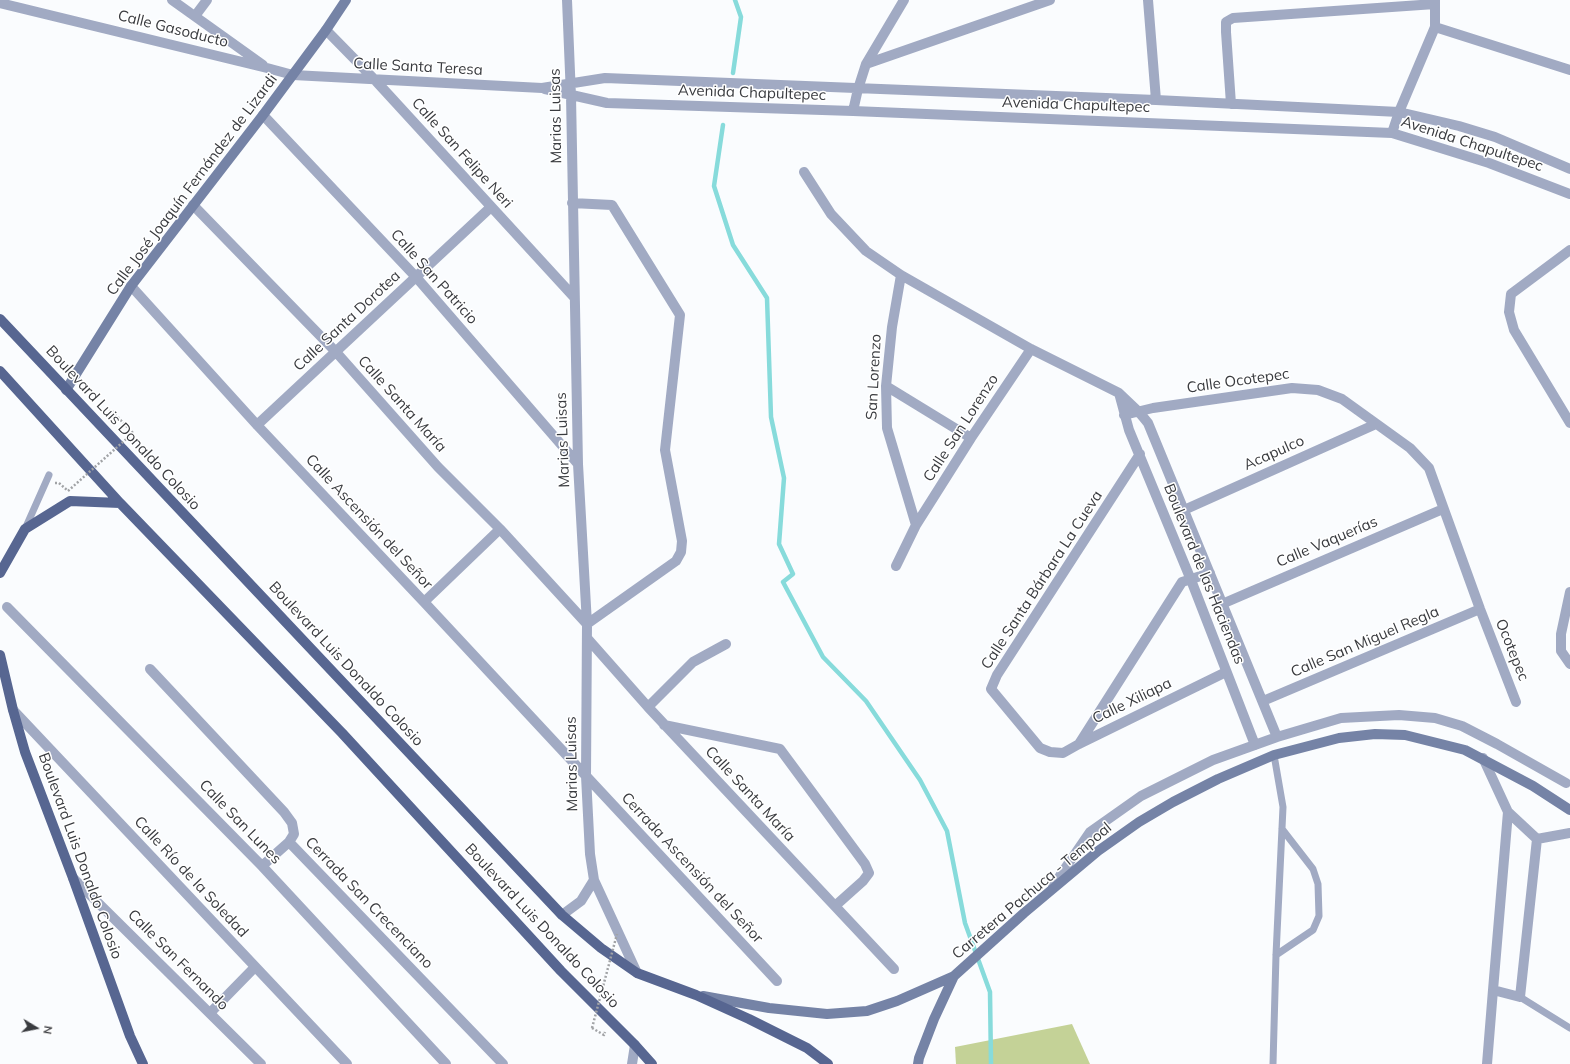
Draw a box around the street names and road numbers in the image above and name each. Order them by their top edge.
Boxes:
street label: Calle Gasoducto [116,7,230,51]
street label: Calle Santa Teresa [353,55,483,79]
street label: Marias Luisas [546,68,566,164]
street label: Calle José Joaquín Fernández de Lizardi [103,71,281,299]
street label: Avenida Chapultepec [678,81,826,105]
street label: Avenida Chapultepec [1002,93,1150,117]
street label: Calle San Felipe Neri [408,94,516,212]
street label: Avenida Chapultepec [1399,113,1545,175]
street label: Calle San Patricio [387,226,481,328]
street label: Calle Santa Dorotea [290,267,404,375]
street label: San Lorenzo [863,333,885,421]
street label: Boulevard Luis Donaldo Colosio [42,342,204,514]
street label: Calle Santa María [354,352,450,456]
street label: Calle Ocotepec [1186,365,1290,397]
street label: Calle San Lorenzo [920,371,1002,485]
street label: Marias Luisas [552,392,574,488]
street label: Acapulco [1241,432,1307,474]
street label: Calle Ascensión del Señor [302,451,436,593]
street label: Boulevard de las Haciendas [1160,481,1248,667]
street label: Calle Santa Bárbara La Cueva [977,487,1107,673]
street label: Calle Vaquerías [1274,513,1380,571]
street label: Boulevard Luis Donaldo Colosio [265,578,427,750]
street label: Calle San Miguel Regla [1288,603,1442,681]
street label: Ocotepec [1491,616,1533,684]
street label: Calle Xiliapa [1090,674,1174,728]
street label: Marias Luisas [562,716,582,812]
street label: Calle Santa María [701,743,799,845]
street label: Boulevard Luis Donaldo Colosio [34,750,126,962]
street label: Calle San Lunes [195,776,285,868]
street label: Cerrada Ascensión del Señor [617,789,767,947]
street label: Calle Río de la Soledad [130,813,252,941]
street label: Carretera Pachuca - Tempoal [949,819,1115,963]
street label: Cerrada San Crecenciano [301,833,437,973]
street label: Boulevard Luis Donaldo Colosio [461,840,623,1012]
street label: Calle San Fernando [124,906,232,1014]

